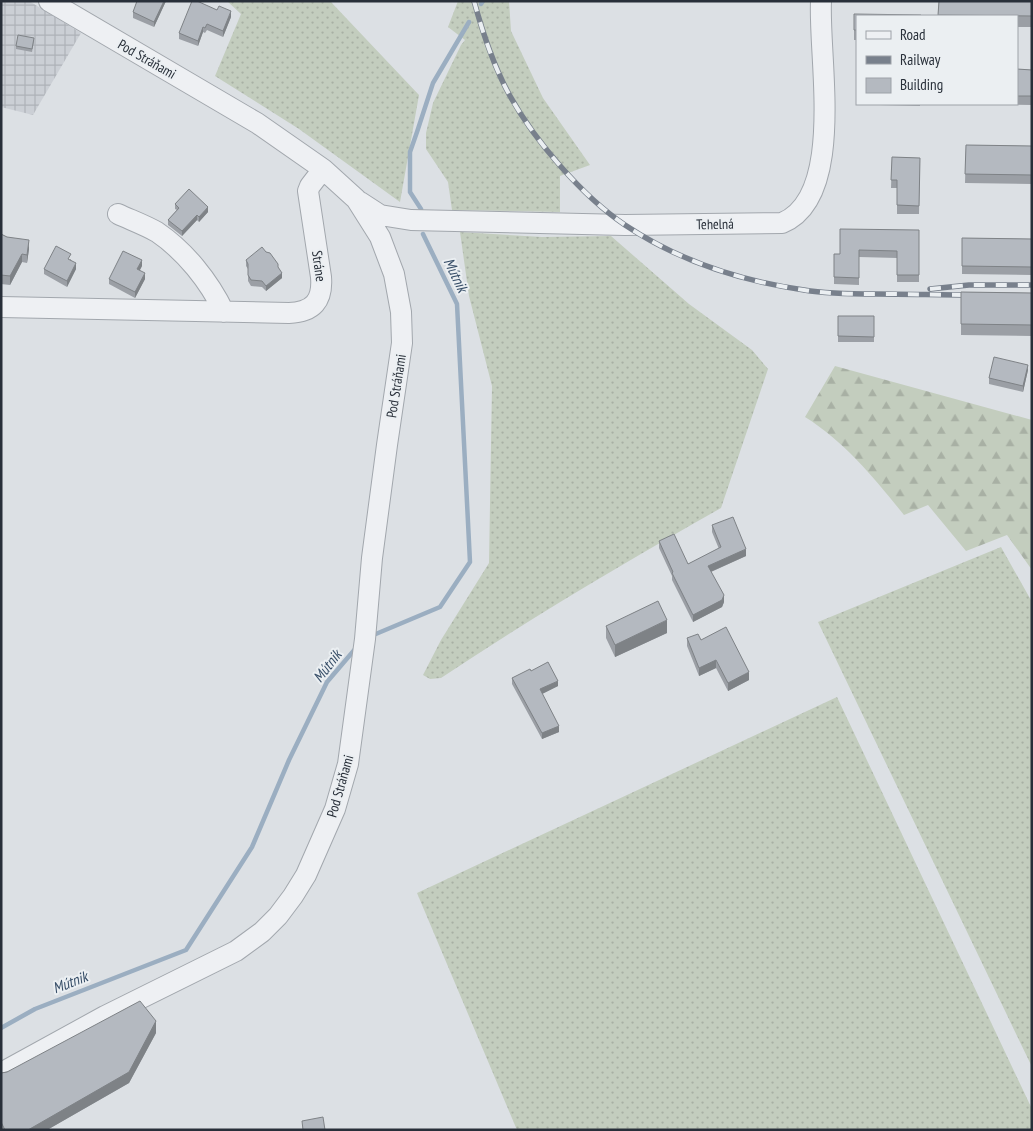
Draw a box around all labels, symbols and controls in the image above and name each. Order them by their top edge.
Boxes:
legend [856,15,1018,105]
text: Road [900,25,926,44]
street label: Pod Stráňami [115,35,179,83]
text: Railway [900,50,941,69]
text: Building [900,75,943,94]
street label: Tehelná [696,215,734,233]
street label: Stráne [308,249,330,283]
water label: Mútnik [440,255,473,297]
street label: Pod Stráňami [382,353,410,419]
water label: Mútnik [309,644,347,686]
street label: Pod Stráňami [323,753,357,819]
water label: Mútnik [50,966,92,997]

